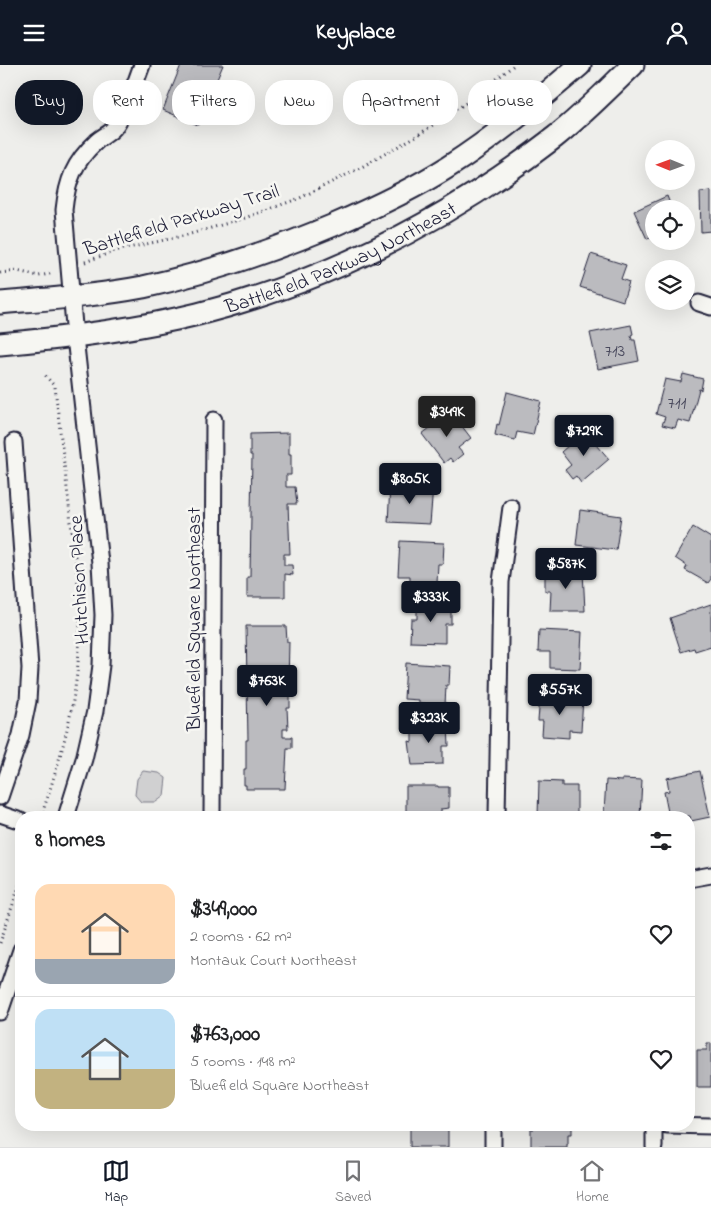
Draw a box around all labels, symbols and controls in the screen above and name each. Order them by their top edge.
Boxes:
text: Keyplace [316,17,395,49]
icon: menu [20,19,48,47]
icon: person [663,19,691,47]
chip: Buy [15,80,83,125]
chip: Rent [93,80,162,125]
chip: Filters [172,80,255,125]
chip: New [265,80,333,125]
chip: Apartment [343,80,458,125]
chip: House [468,80,552,125]
north arrow [645,140,695,190]
map controls [645,140,695,310]
street label: Battlefield Parkway Trail [79,178,283,265]
street label: Battlefield Parkway Northeast [221,196,463,323]
button: locate [645,200,695,250]
button: layers [645,260,695,310]
house number: 713 [605,339,625,365]
house number: 711 [668,391,687,417]
pin: $349K [412,395,482,438]
text: $349K [429,400,465,424]
pin: $729K [549,415,619,457]
text: $729K [566,419,602,443]
pin: $805K [375,463,445,505]
text: $805K [390,467,430,491]
street label: Bluefield Square Northeast [181,507,210,732]
street label: Hutchison Place [63,514,98,645]
pin: $587K [531,547,601,590]
text: $587K [546,552,586,576]
pin: $333K [396,581,466,623]
text: $333K [412,585,450,609]
pin: $763K [232,665,302,707]
text: $763K [248,669,286,693]
pin: $557K [525,673,595,716]
text: $557K [539,678,581,702]
pin: $323K [394,701,464,744]
text: $323K [410,706,448,730]
text: 8 homes [35,826,105,856]
icon: filters [647,827,675,855]
text: $349,000 [190,895,257,925]
icon: home [75,904,135,964]
icon: heart [647,920,675,948]
text: 2 rooms · 62 m² [190,925,292,949]
text: Montauk Court Northeast [190,949,357,973]
text: $763,000 [190,1020,260,1050]
icon: home [75,1029,135,1089]
icon: heart [647,1045,675,1073]
text: 5 rooms · 148 m² [190,1050,296,1074]
text: Bluefield Square Northeast [190,1074,369,1098]
tab: Map [102,1157,130,1208]
tab: Saved [335,1157,371,1208]
tab: Home [576,1157,609,1208]

